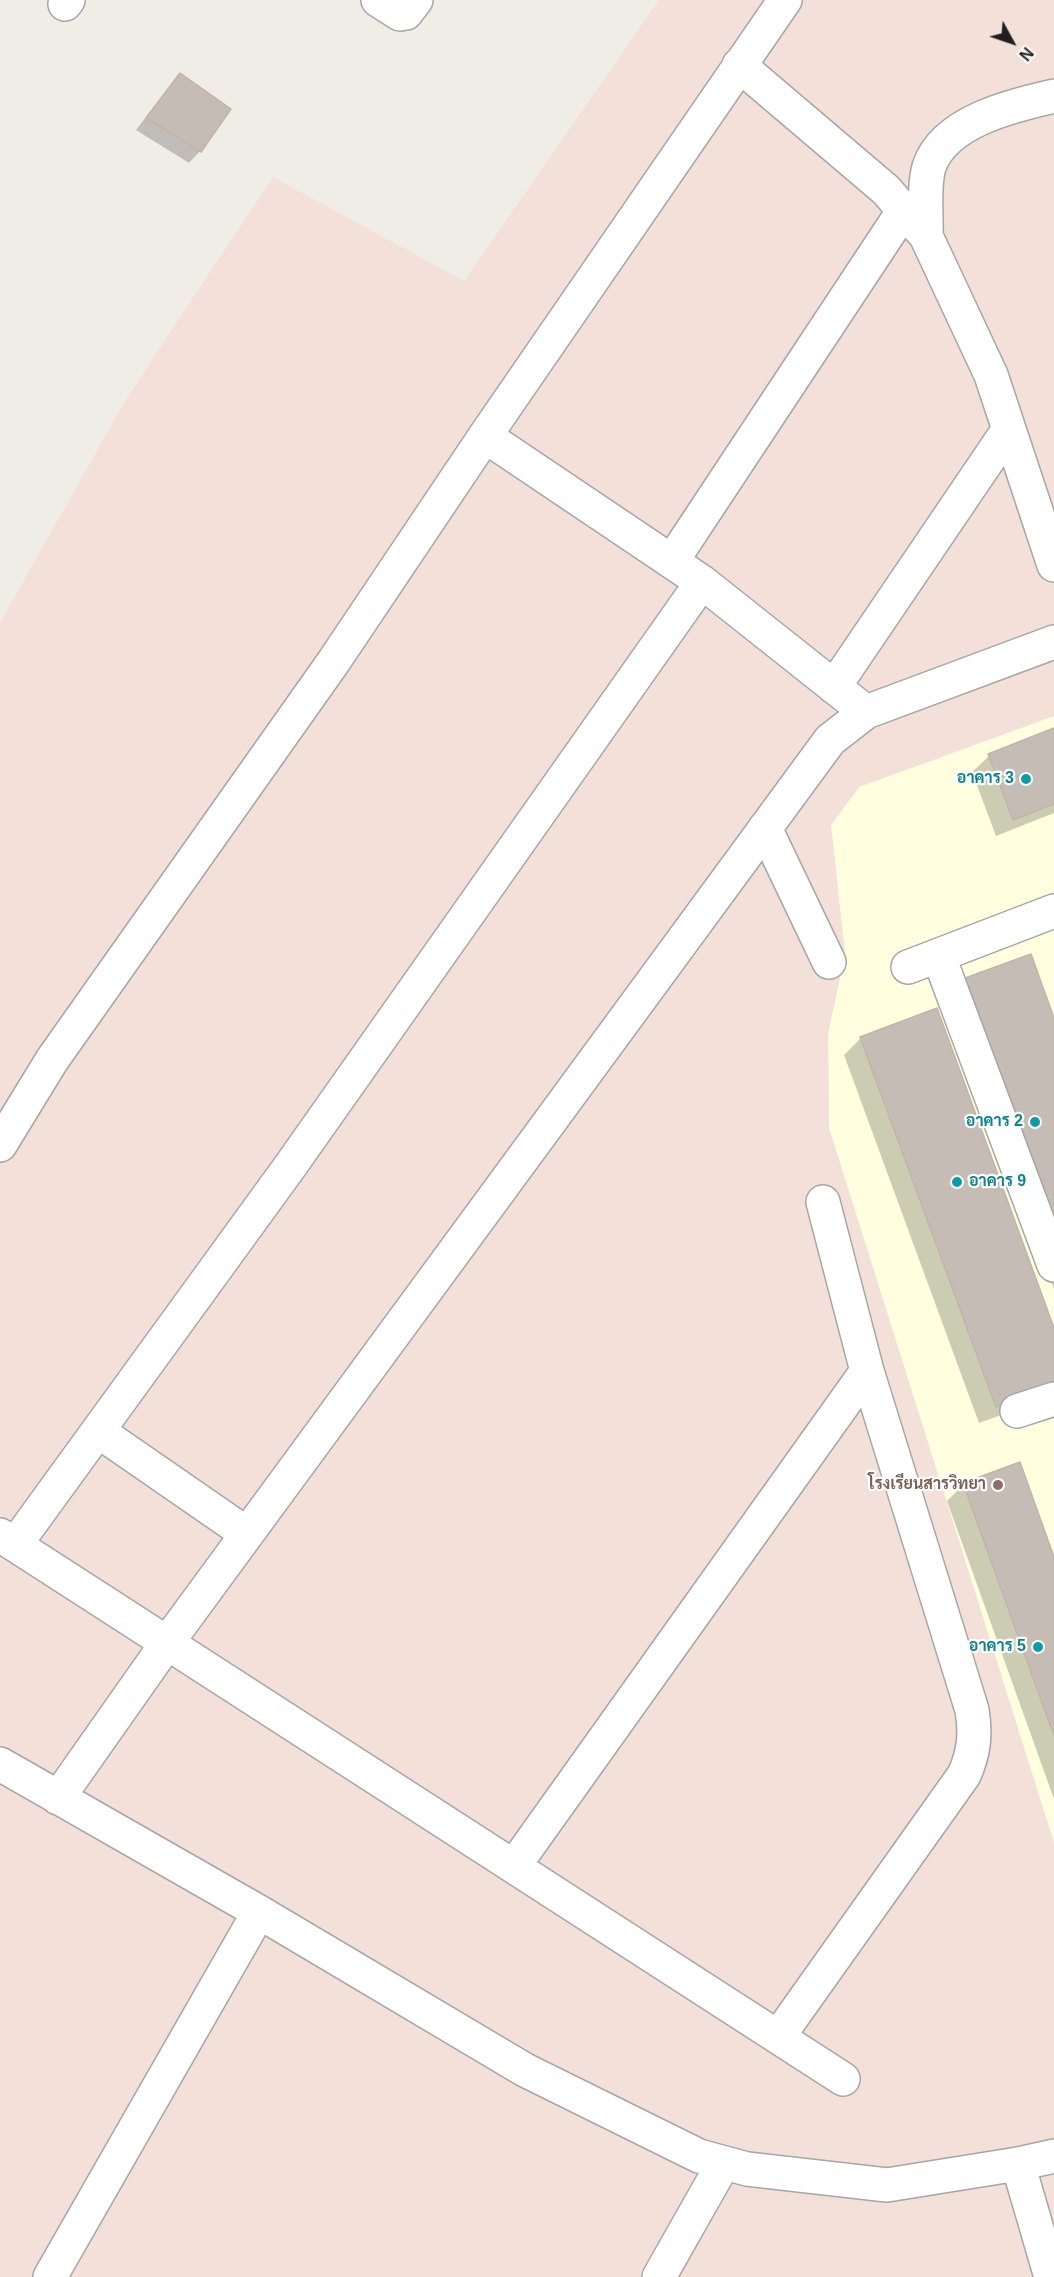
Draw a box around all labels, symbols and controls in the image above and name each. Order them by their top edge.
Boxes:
north arrow [982,12,1042,72]
text: N [1016,44,1036,64]
place label: อาคาร 3 [957,769,1014,789]
marker: อาคาร 3 [1019,772,1033,786]
place label: อาคาร 2 [966,1112,1023,1132]
marker: อาคาร 2 [1028,1115,1042,1129]
place label: อาคาร 9 [969,1172,1026,1192]
marker: อาคาร 9 [950,1175,964,1189]
place label: โรงเรียนสารวิทยา [868,1475,986,1495]
marker: โรงเรียนสารวิทยา [991,1478,1005,1492]
place label: อาคาร 5 [969,1637,1026,1657]
marker: อาคาร 5 [1031,1640,1045,1654]

